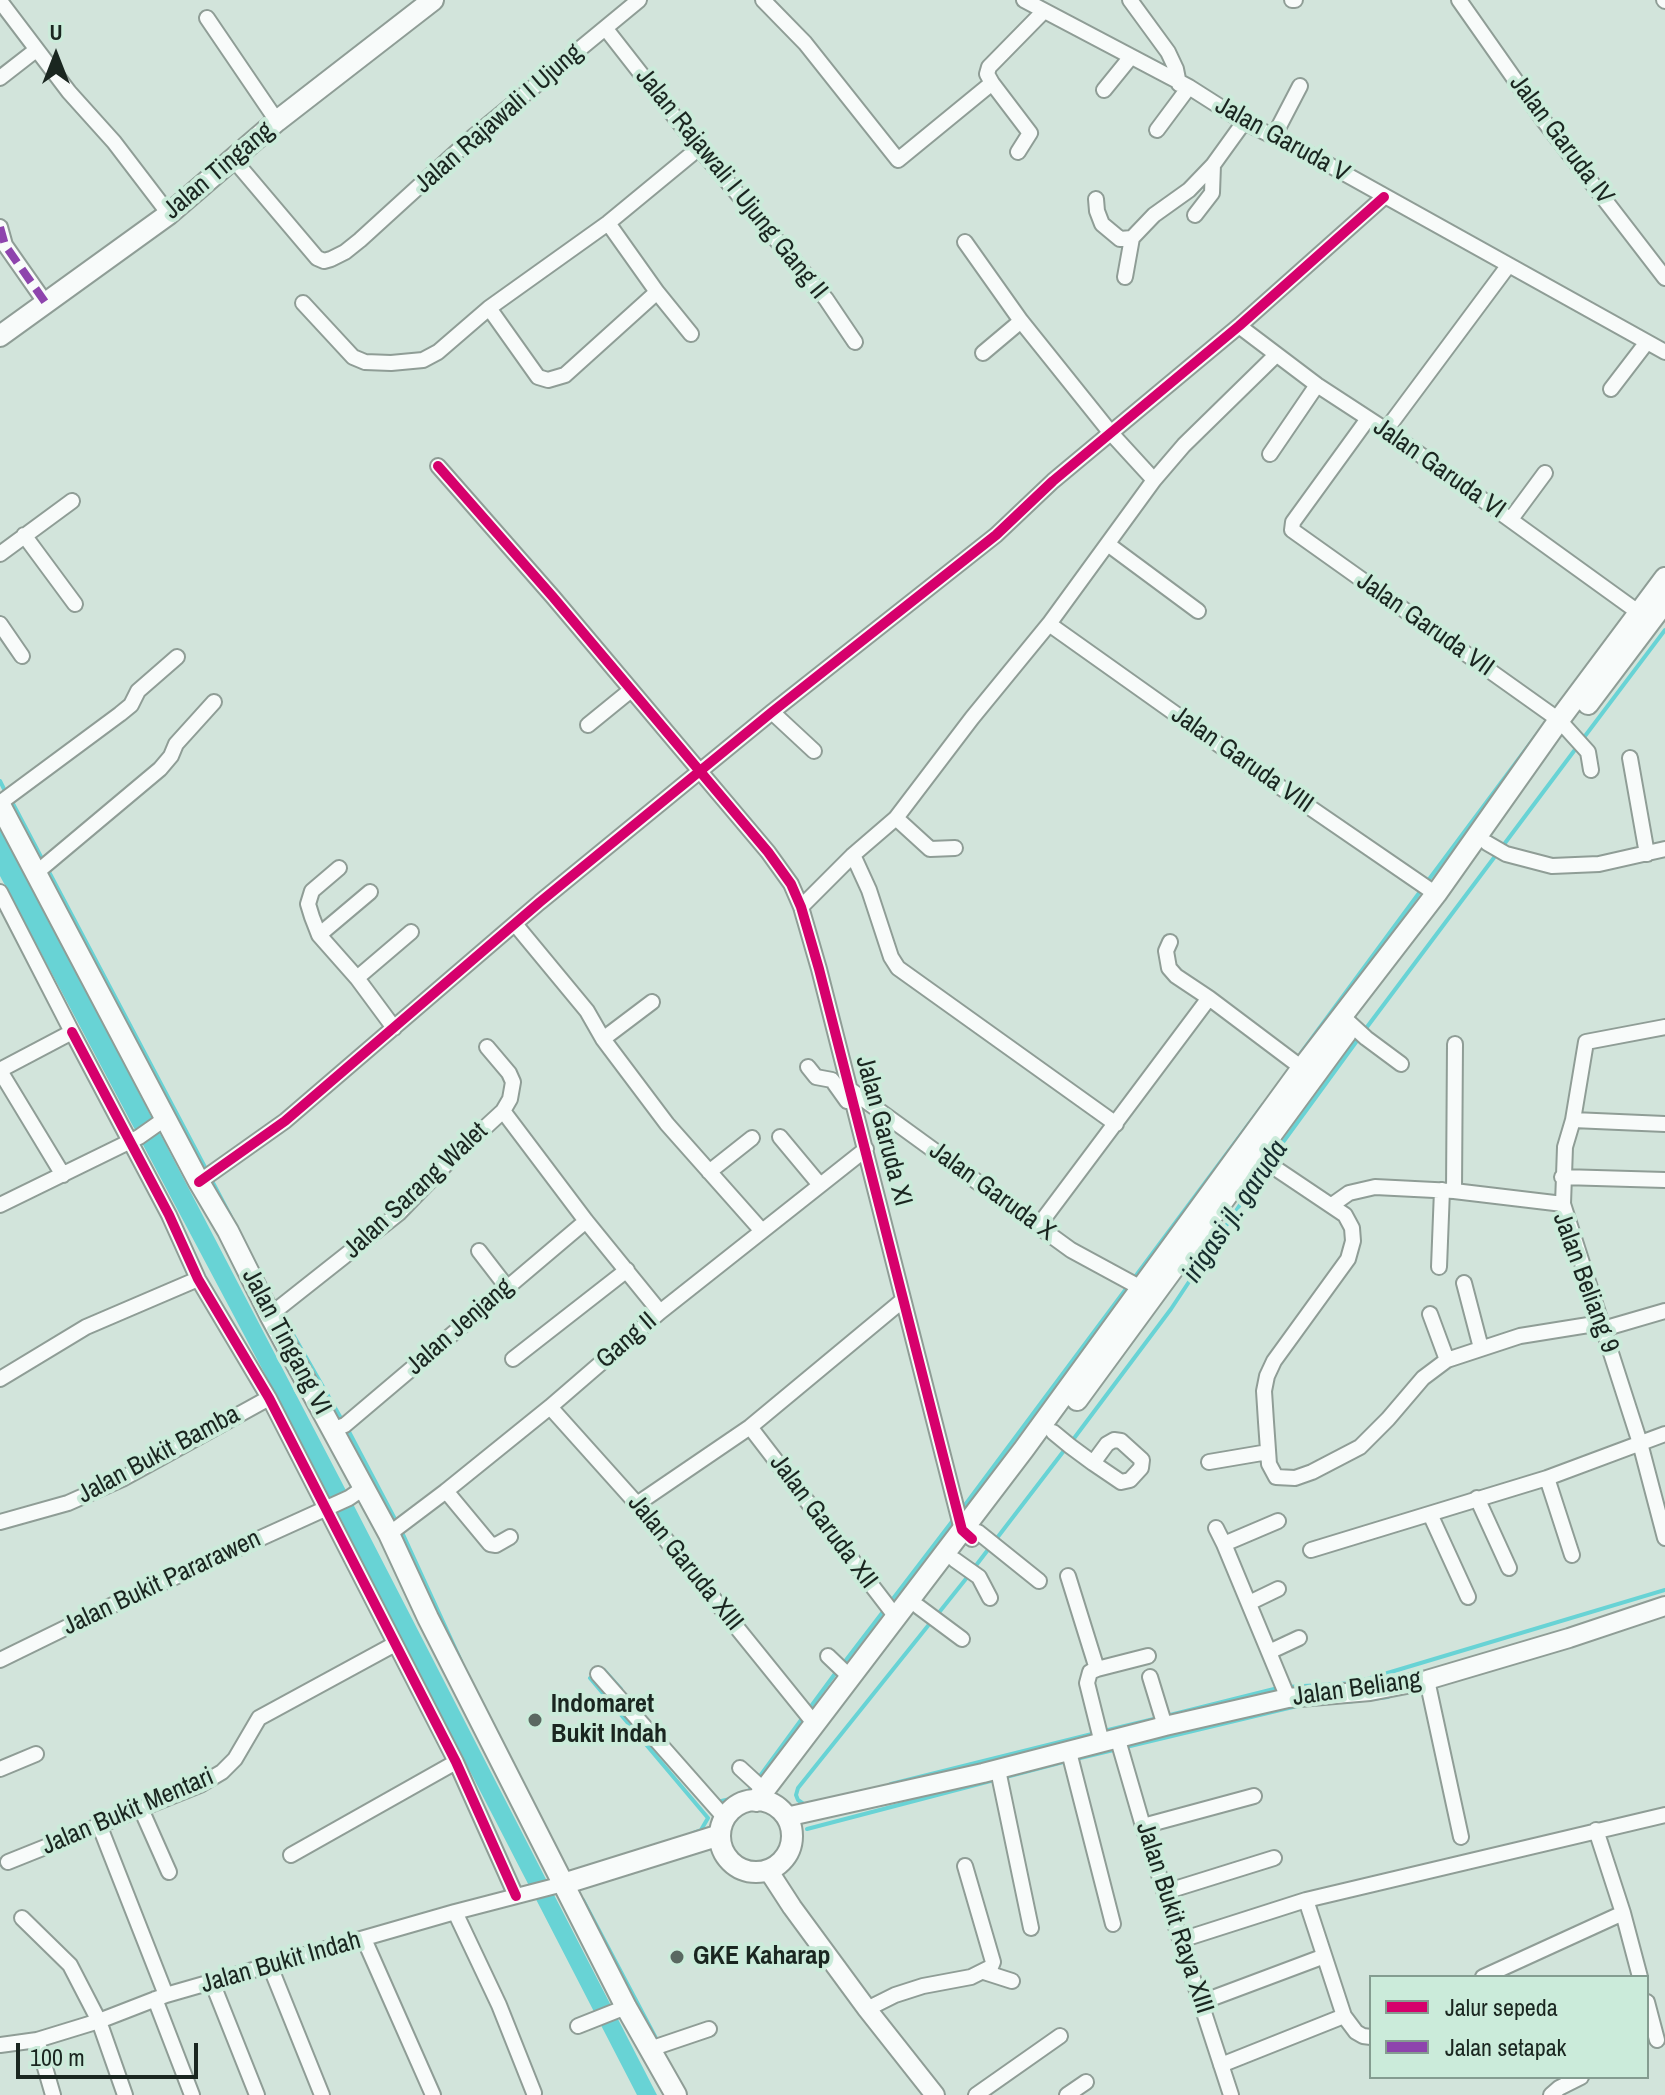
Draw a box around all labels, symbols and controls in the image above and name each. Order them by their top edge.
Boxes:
north arrow [16,16,96,96]
text: U [49,17,63,47]
street label: Jalan Rajawali I Ujung [409,38,589,200]
street label: Jalan Rajawali I Ujung Gang II [628,62,834,306]
street label: Jalan Garuda IV [1502,69,1620,211]
street label: Jalan Garuda V [1210,90,1354,190]
street label: Jalan Tingang [157,116,281,226]
street label: Jalan Garuda VI [1367,412,1511,526]
street label: Jalan Garuda VII [1351,566,1499,684]
street label: Jalan Garuda VIII [1165,700,1319,820]
street label: Jalan Garuda XI [848,1053,918,1209]
street label: Jalan Sarang Walet [338,1116,494,1266]
water label: irigasi jl. garuda [1176,1134,1296,1290]
street label: Jalan Garuda X [923,1136,1061,1248]
street label: Jalan Beliang 9 [1545,1209,1625,1357]
street label: Jalan Tingang VI [234,1264,338,1420]
street label: Jalan Jenjang [400,1272,520,1382]
street label: Gang II [590,1306,664,1376]
street label: Jalan Bukit Bamba [73,1399,245,1511]
street label: Jalan Garuda XII [762,1449,884,1595]
street label: Jalan Garuda XIII [621,1489,749,1637]
street label: Jalan Bukit Pararawen [58,1524,266,1642]
street label: Jalan Beliang [1291,1665,1423,1713]
place label: Indomaret Bukit Indah [551,1689,667,1750]
marker: Indomaret Bukit Indah [526,1711,544,1729]
street label: Jalan Bukit Mentari [37,1762,219,1862]
street label: Jalan Bukit Raya XIII [1128,1818,1220,2018]
street label: Jalan Bukit Indah [198,1925,364,2001]
place label: GKE Kaharap [693,1941,830,1973]
marker: GKE Kaharap [668,1948,686,1966]
legend [1369,1975,1649,2079]
text: Jalur sepeda [1445,1991,1558,2023]
scale bar [20,2027,202,2077]
text: Jalan setapak [1445,2031,1566,2063]
text: 100 m [30,2041,85,2073]

